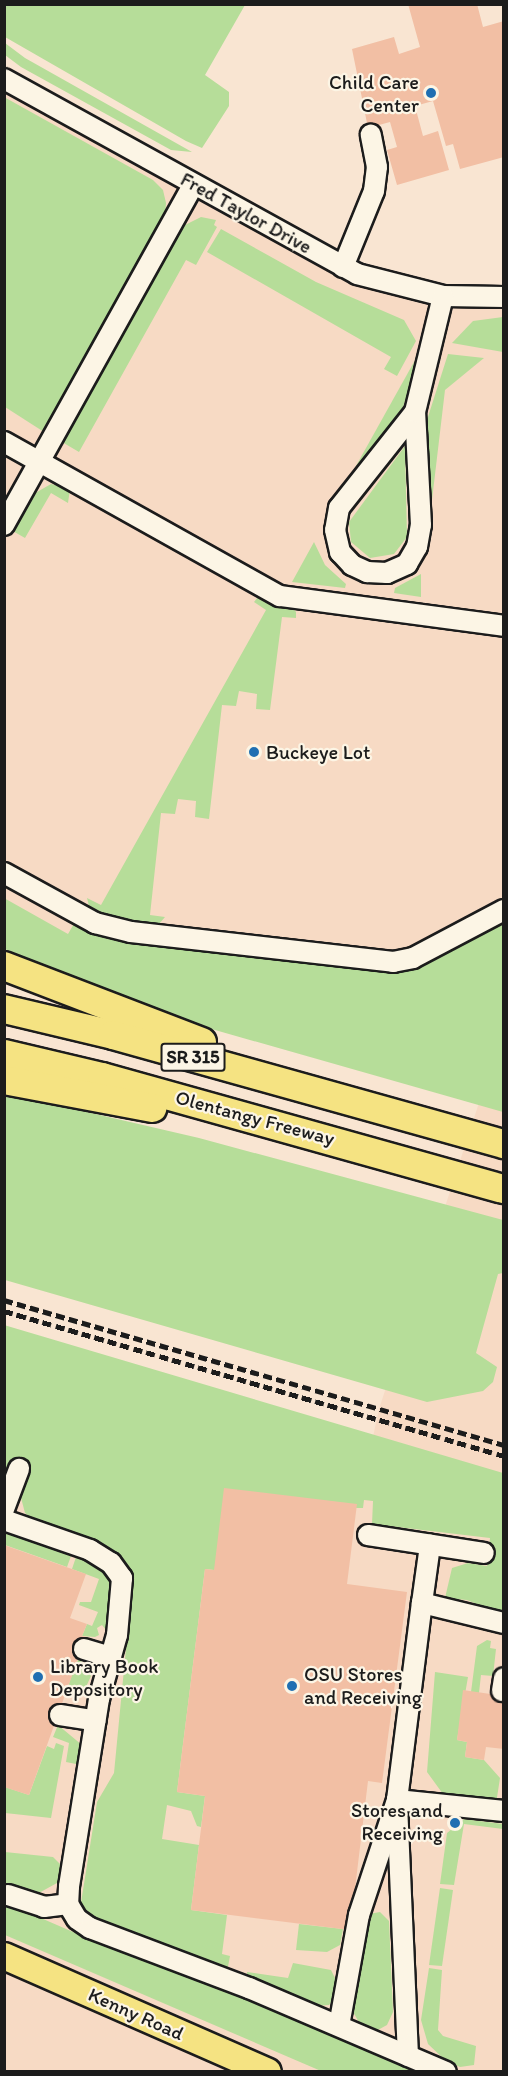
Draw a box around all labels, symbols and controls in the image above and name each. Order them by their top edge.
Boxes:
place label: Child Care Center [329,70,419,117]
marker: Child Care Center [424,86,438,100]
street label: Fred Taylor Drive [177,167,315,259]
place label: Buckeye Lot [266,740,370,764]
marker: Buckeye Lot [247,745,261,759]
road number: SR 315 [160,1042,226,1072]
street label: Olentangy Freeway [173,1085,337,1151]
place label: Library Book Depository [50,1654,158,1701]
place label: OSU Stores and Receiving [304,1662,422,1709]
marker: Library Book Depository [31,1670,45,1684]
marker: OSU Stores and Receiving [285,1679,299,1693]
place label: Stores and Receiving [351,1799,443,1846]
marker: Stores and Receiving [448,1816,462,1830]
street label: Kenny Road [85,1982,187,2046]

